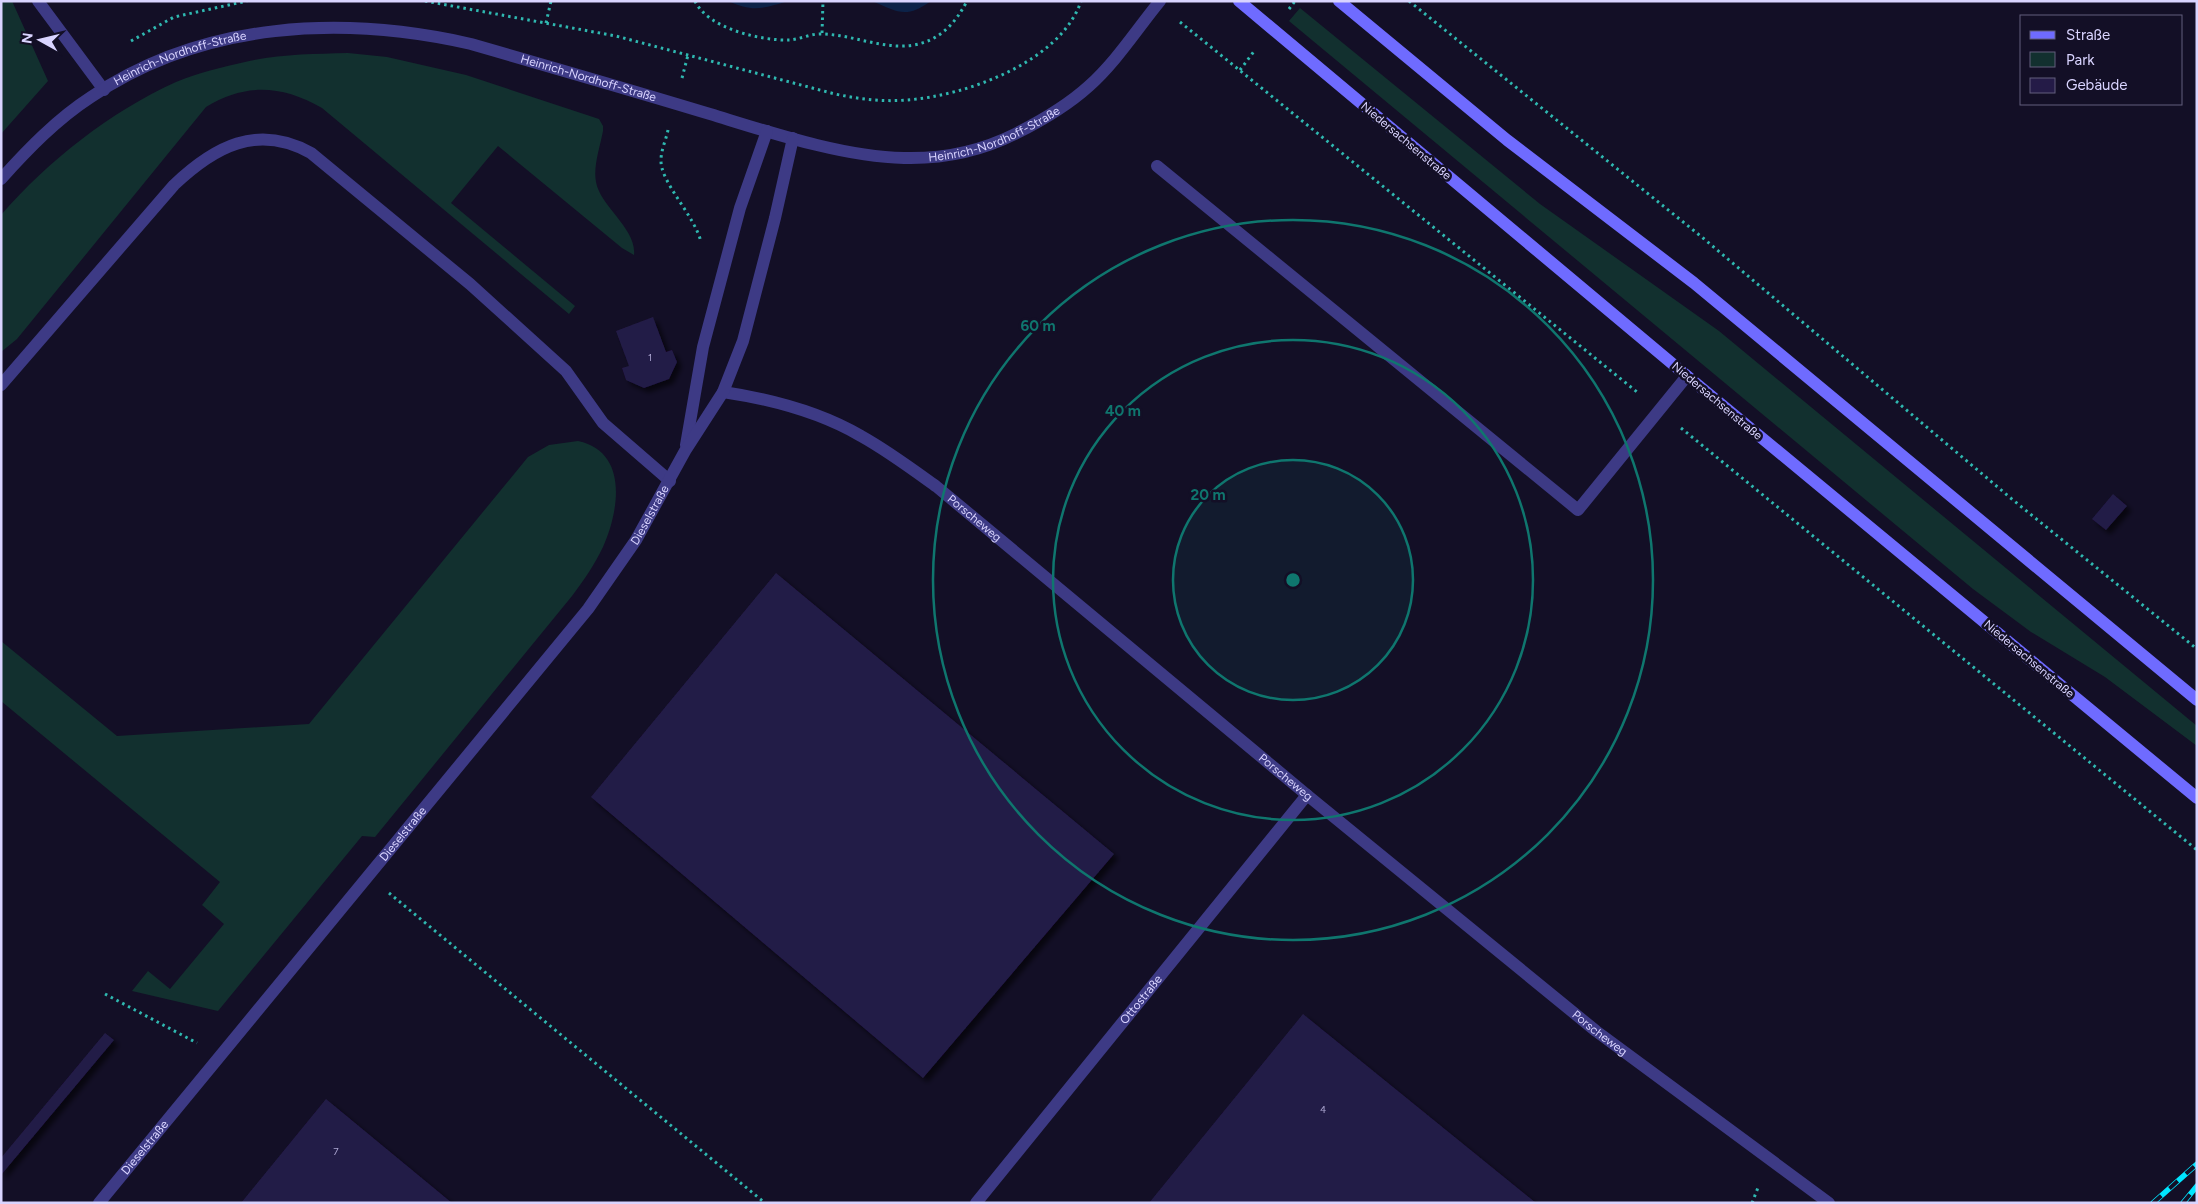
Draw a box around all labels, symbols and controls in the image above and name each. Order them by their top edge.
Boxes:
north arrow [15,15,65,65]
legend [2020,15,2183,105]
text: Straße [2066,26,2110,44]
street label: Heinrich-Nordhoff-Straße [111,28,248,88]
text: N [18,32,37,45]
text: Park [2066,51,2095,69]
street label: Heinrich-Nordhoff-Straße [519,52,658,105]
text: Gebäude [2066,76,2127,94]
street label: Niedersachsenstraße [1358,99,1454,183]
street label: Heinrich-Nordhoff-Straße [928,103,1063,164]
text: 60 m [1020,317,1056,335]
house number: 1 [648,351,652,364]
street label: Niedersachsenstraße [1669,359,1765,443]
text: 40 m [1105,402,1141,420]
street label: Dieselstraße [628,482,672,548]
text: 20 m [1190,486,1226,504]
street label: Porscheweg [945,492,1004,545]
centre of rings [1284,571,1302,589]
street label: Niedersachsenstraße [1981,617,2077,701]
street label: Porscheweg [1256,751,1316,804]
street label: Dieselstraße [376,804,429,864]
street label: Ottostraße [1117,972,1165,1027]
street label: Porscheweg [1569,1007,1630,1059]
house number: 4 [1320,1103,1326,1116]
street label: Dieselstraße [118,1117,171,1177]
house number: 7 [333,1145,339,1158]

